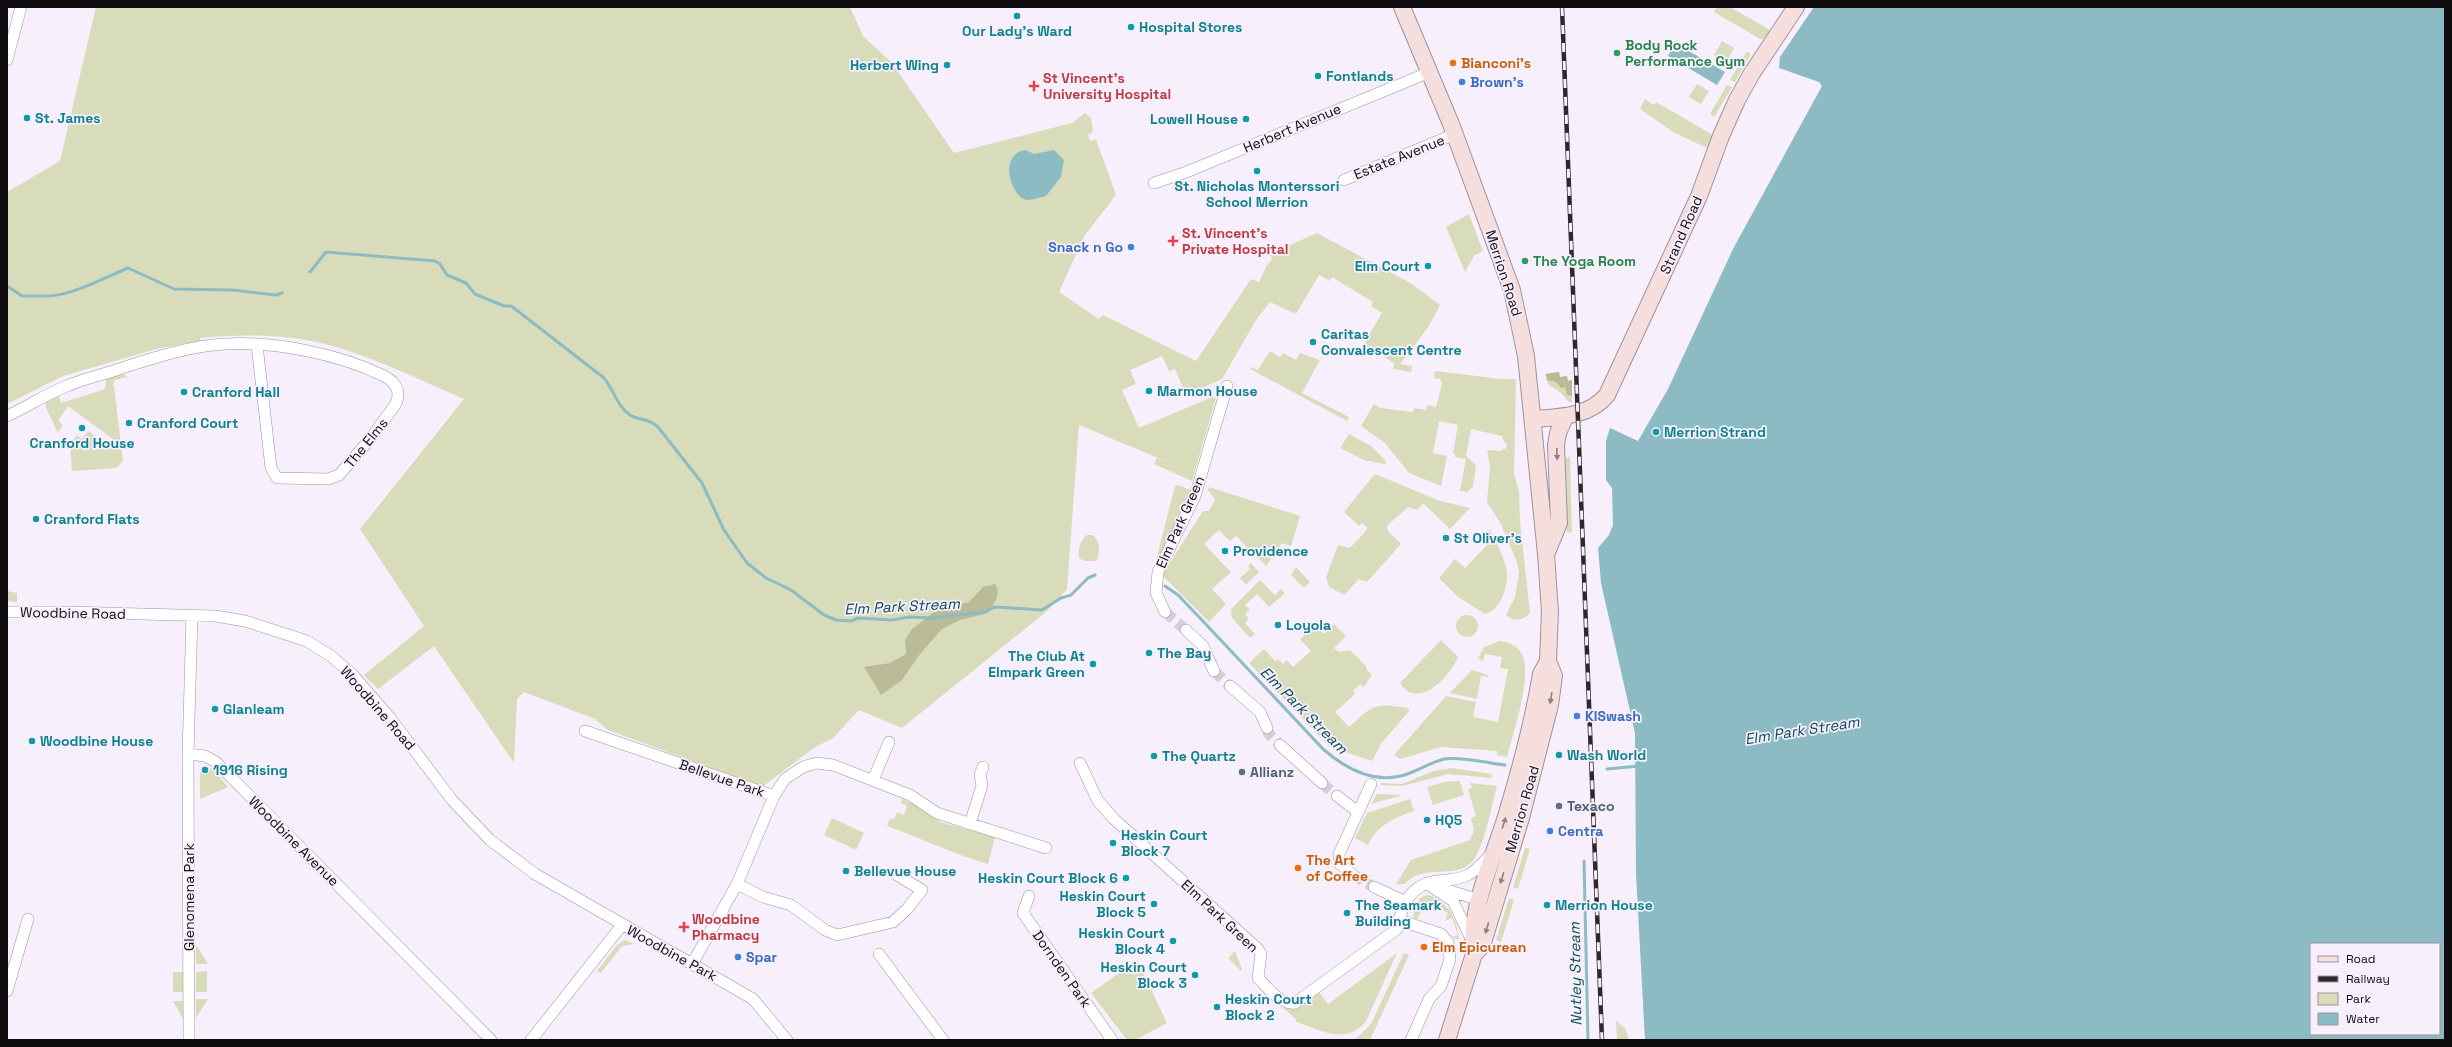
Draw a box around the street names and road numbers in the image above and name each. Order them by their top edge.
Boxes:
street label: Herbert Avenue [1240,99,1344,157]
street label: Estate Avenue [1351,131,1447,183]
street label: Strand Road [1656,193,1706,277]
street label: Merrion Road [1482,228,1526,318]
street label: The Elms [340,414,392,472]
street label: Elm Park Green [1152,473,1208,571]
street label: Woodbine Road [20,603,126,623]
street label: Woodbine Road [337,662,419,754]
street label: Bellevue Park [677,755,768,801]
street label: Merrion Road [1501,763,1543,855]
street label: Woodbine Avenue [245,792,343,890]
street label: Glenomena Park [180,843,198,951]
street label: Elm Park Green [1178,876,1262,956]
street label: Woodbine Park [624,921,721,985]
street label: Dornden Park [1029,927,1096,1012]

